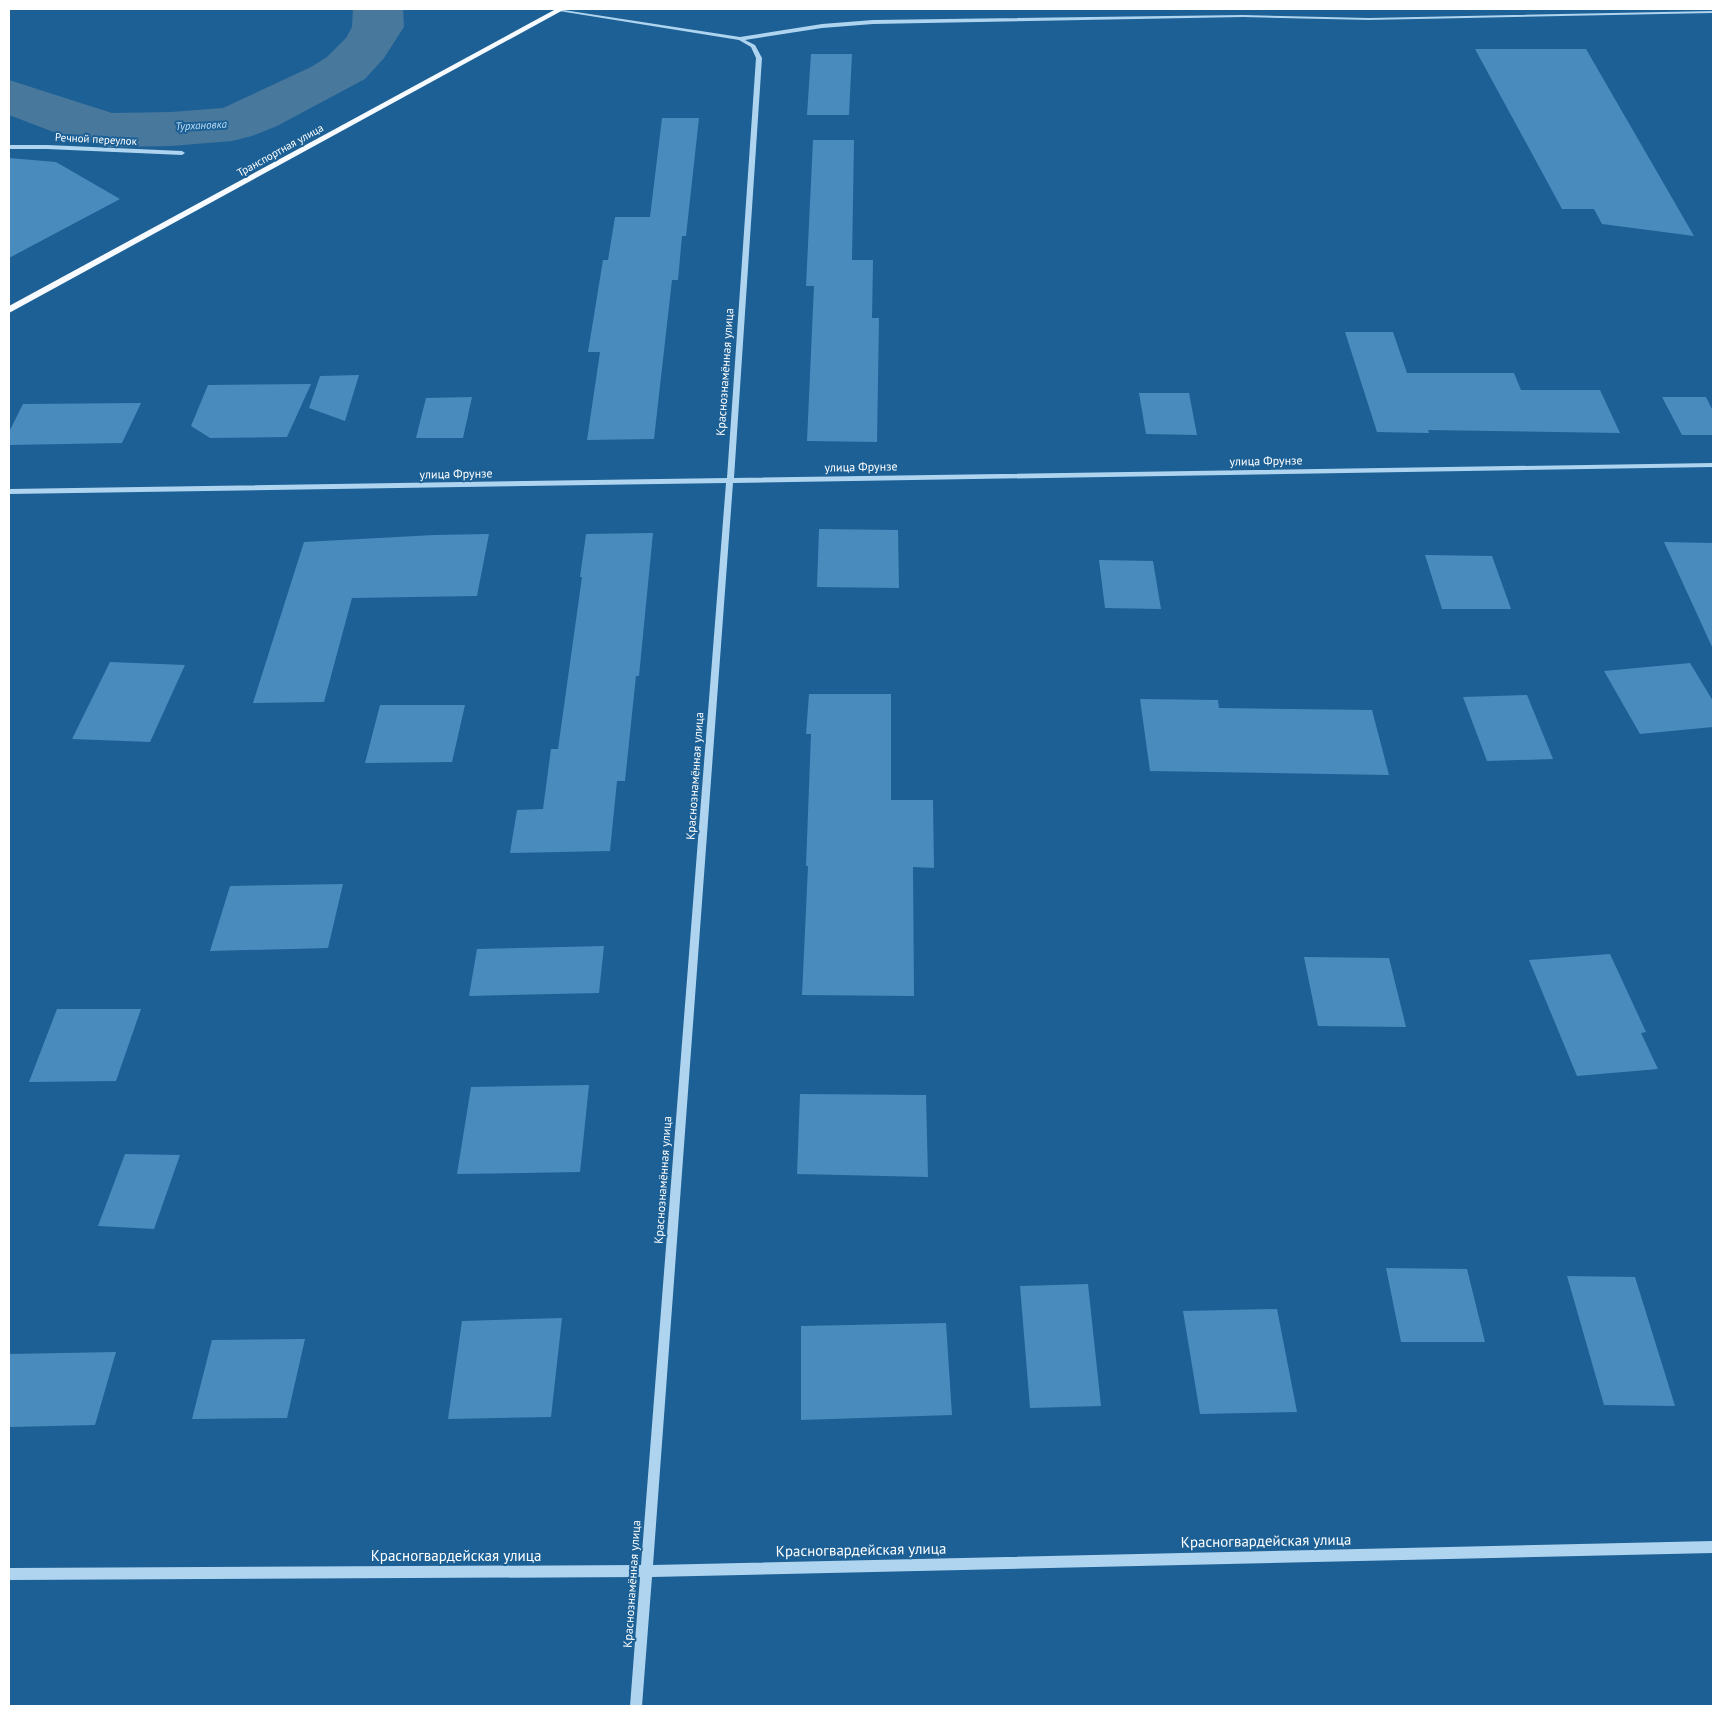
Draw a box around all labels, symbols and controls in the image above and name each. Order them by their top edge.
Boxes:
water label: Турхановка [175,117,228,133]
street label: Транспортная улица [234,120,326,180]
street label: Речной переулок [55,130,138,148]
street label: Краснознамённая улица [713,308,736,436]
street label: улица Фрунзе [1229,452,1303,469]
street label: улица Фрунзе [824,458,898,475]
street label: улица Фрунзе [419,465,493,482]
street label: Краснознамённая улица [683,712,706,840]
street label: Краснознамённая улица [651,1116,674,1244]
street label: Краснознамённая улица [620,1520,643,1648]
street label: Красногвардейская улица [1180,1530,1351,1551]
street label: Красногвардейская улица [775,1539,946,1560]
street label: Красногвардейская улица [371,1546,541,1565]

